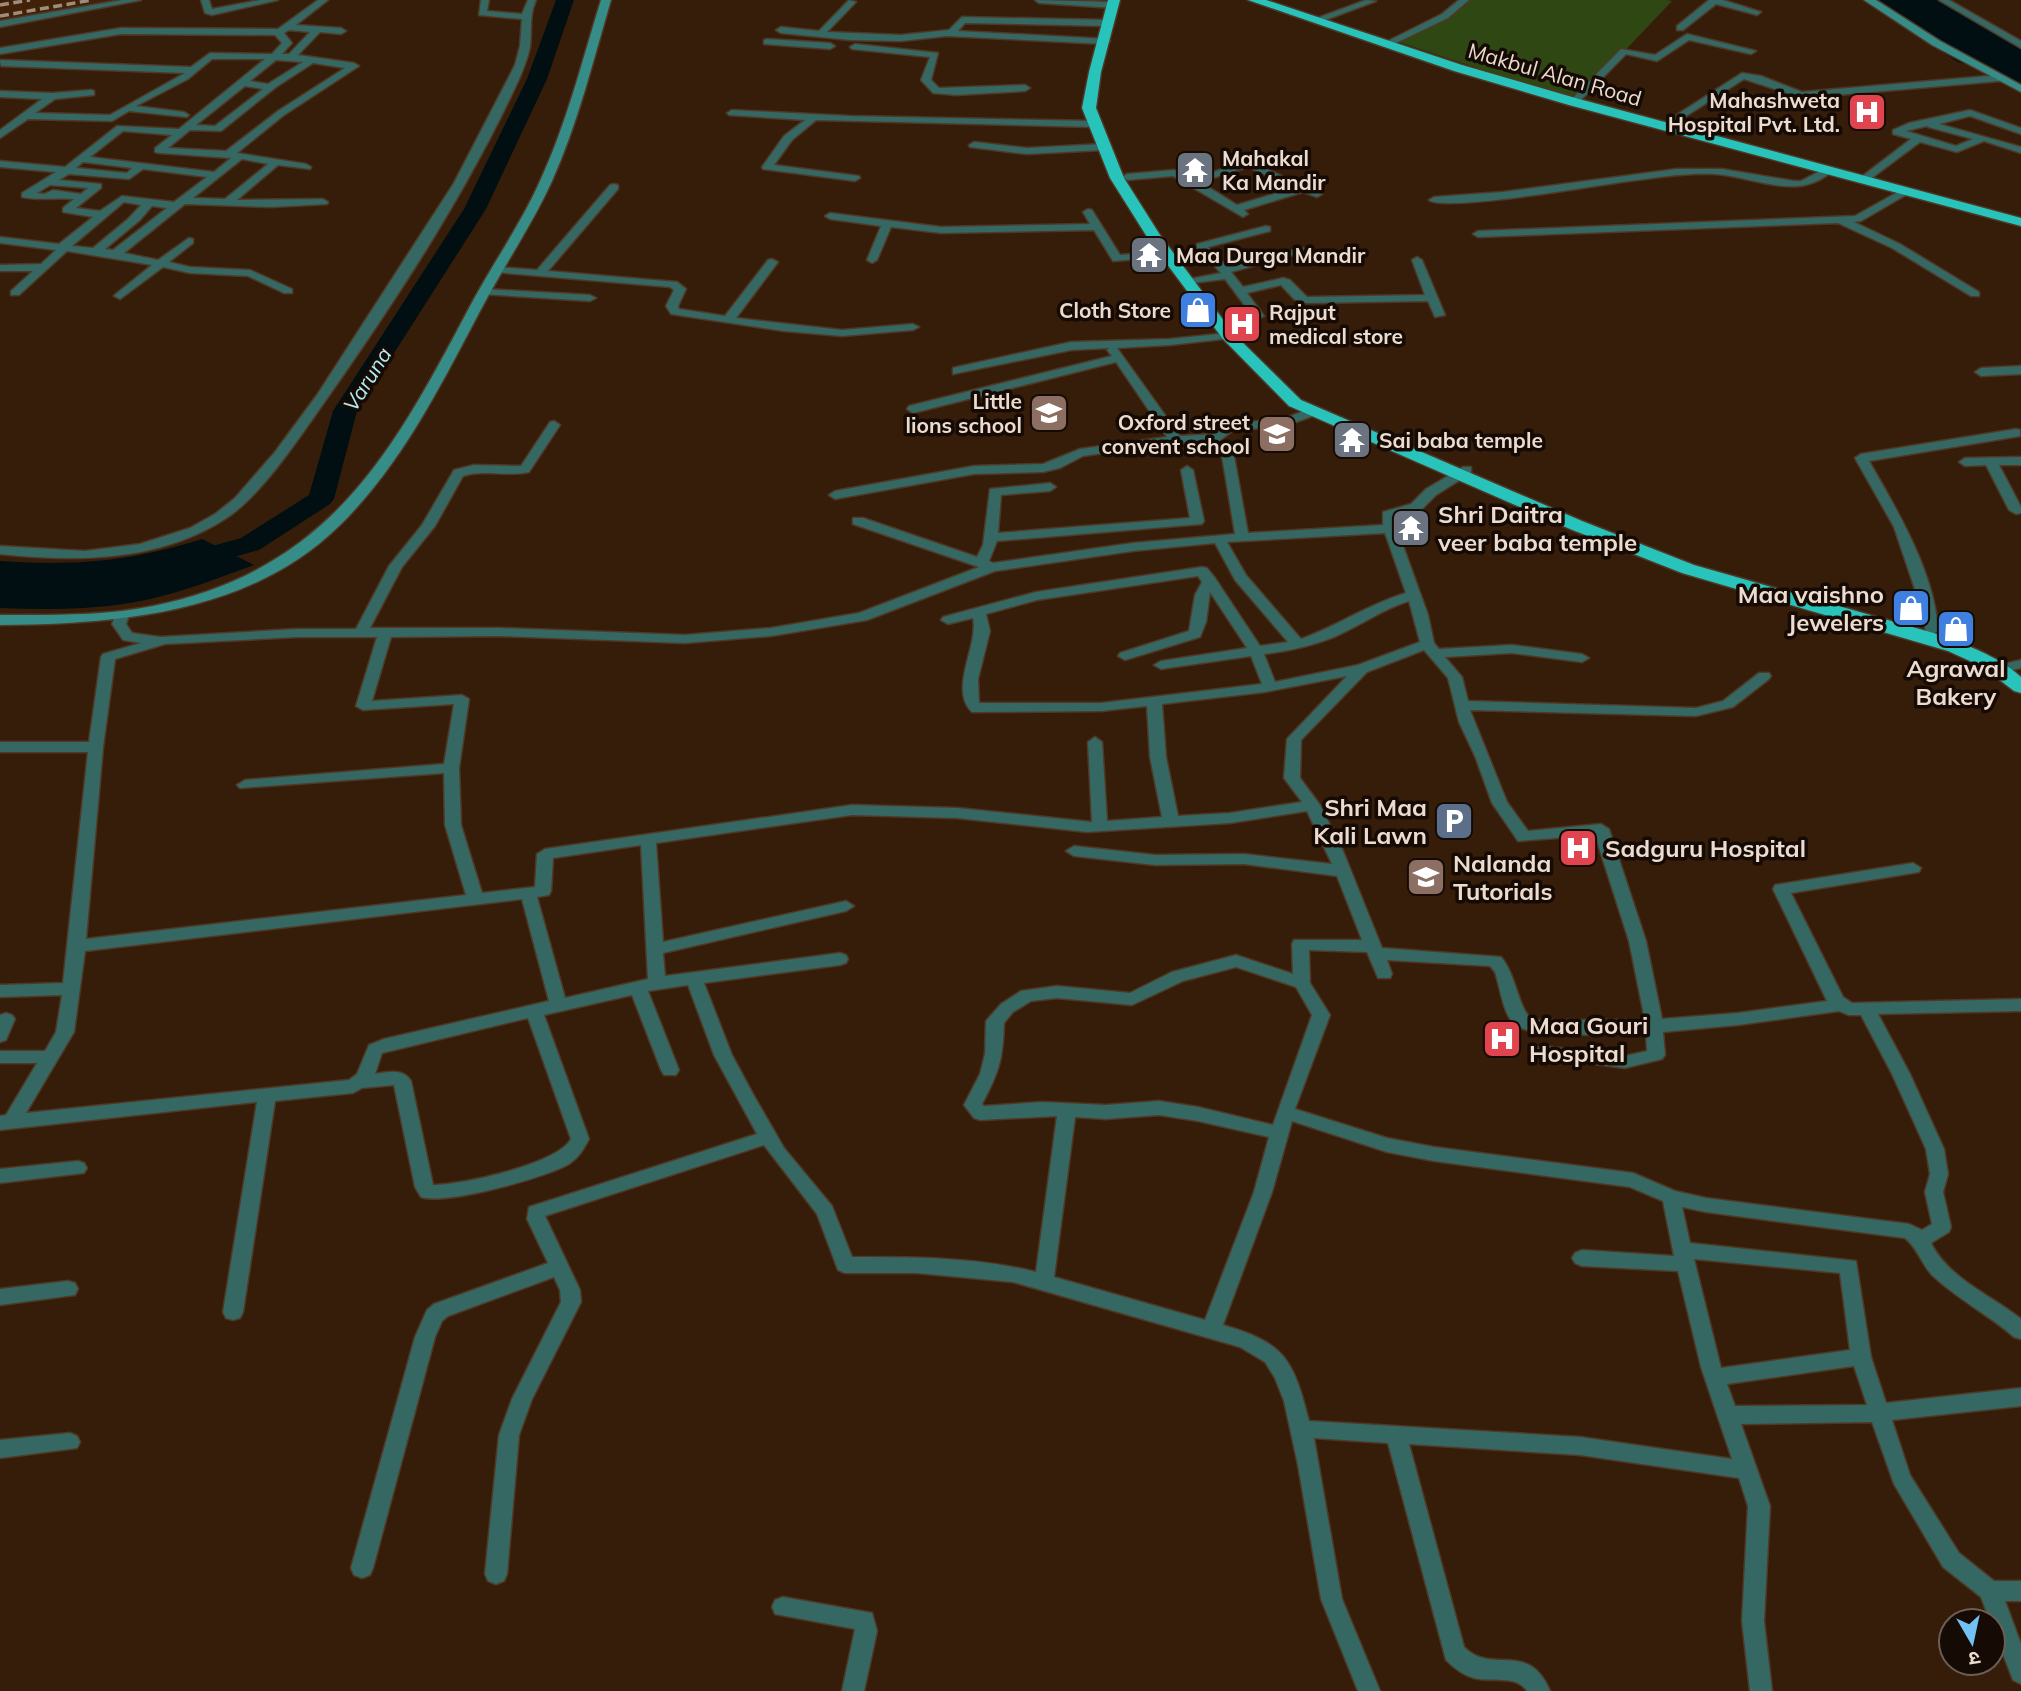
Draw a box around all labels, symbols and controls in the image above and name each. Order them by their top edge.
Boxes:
street label: Makbul Alan Road [1465,37,1645,111]
place label: Mahashweta Hospital Pvt. Ltd. [1668,87,1840,137]
hospital icon: Mahashweta Hospital Pvt. Ltd. [1846,91,1888,133]
place label: Mahakal Ka Mandir [1222,145,1326,195]
temple icon: Mahakal Ka Mandir [1174,149,1216,191]
temple icon: Maa Durga Mandir [1128,234,1170,276]
place label: Maa Durga Mandir [1176,242,1366,268]
shop icon: Cloth Store [1177,289,1219,331]
place label: Cloth Store [1059,297,1171,323]
place label: Rajput medical store [1269,299,1403,349]
hospital icon: Rajput medical store [1221,303,1263,345]
water label: Varuna [337,342,397,416]
place label: Little lions school [906,388,1022,438]
school or university icon: Little lions school [1028,392,1070,434]
place label: Oxford street convent school [1101,409,1250,459]
school or university icon: Oxford street convent school [1256,413,1298,455]
temple icon: Sai baba temple [1331,419,1373,461]
place label: Sai baba temple [1379,427,1543,453]
place label: Shri Daitra veer baba temple [1437,499,1637,557]
temple icon: Shri Daitra veer baba temple [1390,507,1432,549]
place label: Maa vaishno Jewelers [1738,579,1884,637]
shop icon: Maa vaishno Jewelers [1890,587,1932,629]
shop icon: Agrawal Bakery [1935,608,1977,650]
place label: Agrawal Bakery [1907,653,2005,711]
place label: Shri Maa Kali Lawn [1313,792,1427,850]
parking icon: Shri Maa Kali Lawn [1433,800,1475,842]
hospital icon: Sadguru Hospital [1557,827,1599,869]
place label: Sadguru Hospital [1605,833,1806,863]
place label: Nalanda Tutorials [1453,848,1552,906]
school or university icon: Nalanda Tutorials [1405,856,1447,898]
place label: Maa Gouri Hospital [1529,1010,1648,1068]
hospital icon: Maa Gouri Hospital [1481,1018,1523,1060]
north arrow [1937,1607,2007,1677]
text: उ [1966,1646,1982,1672]

